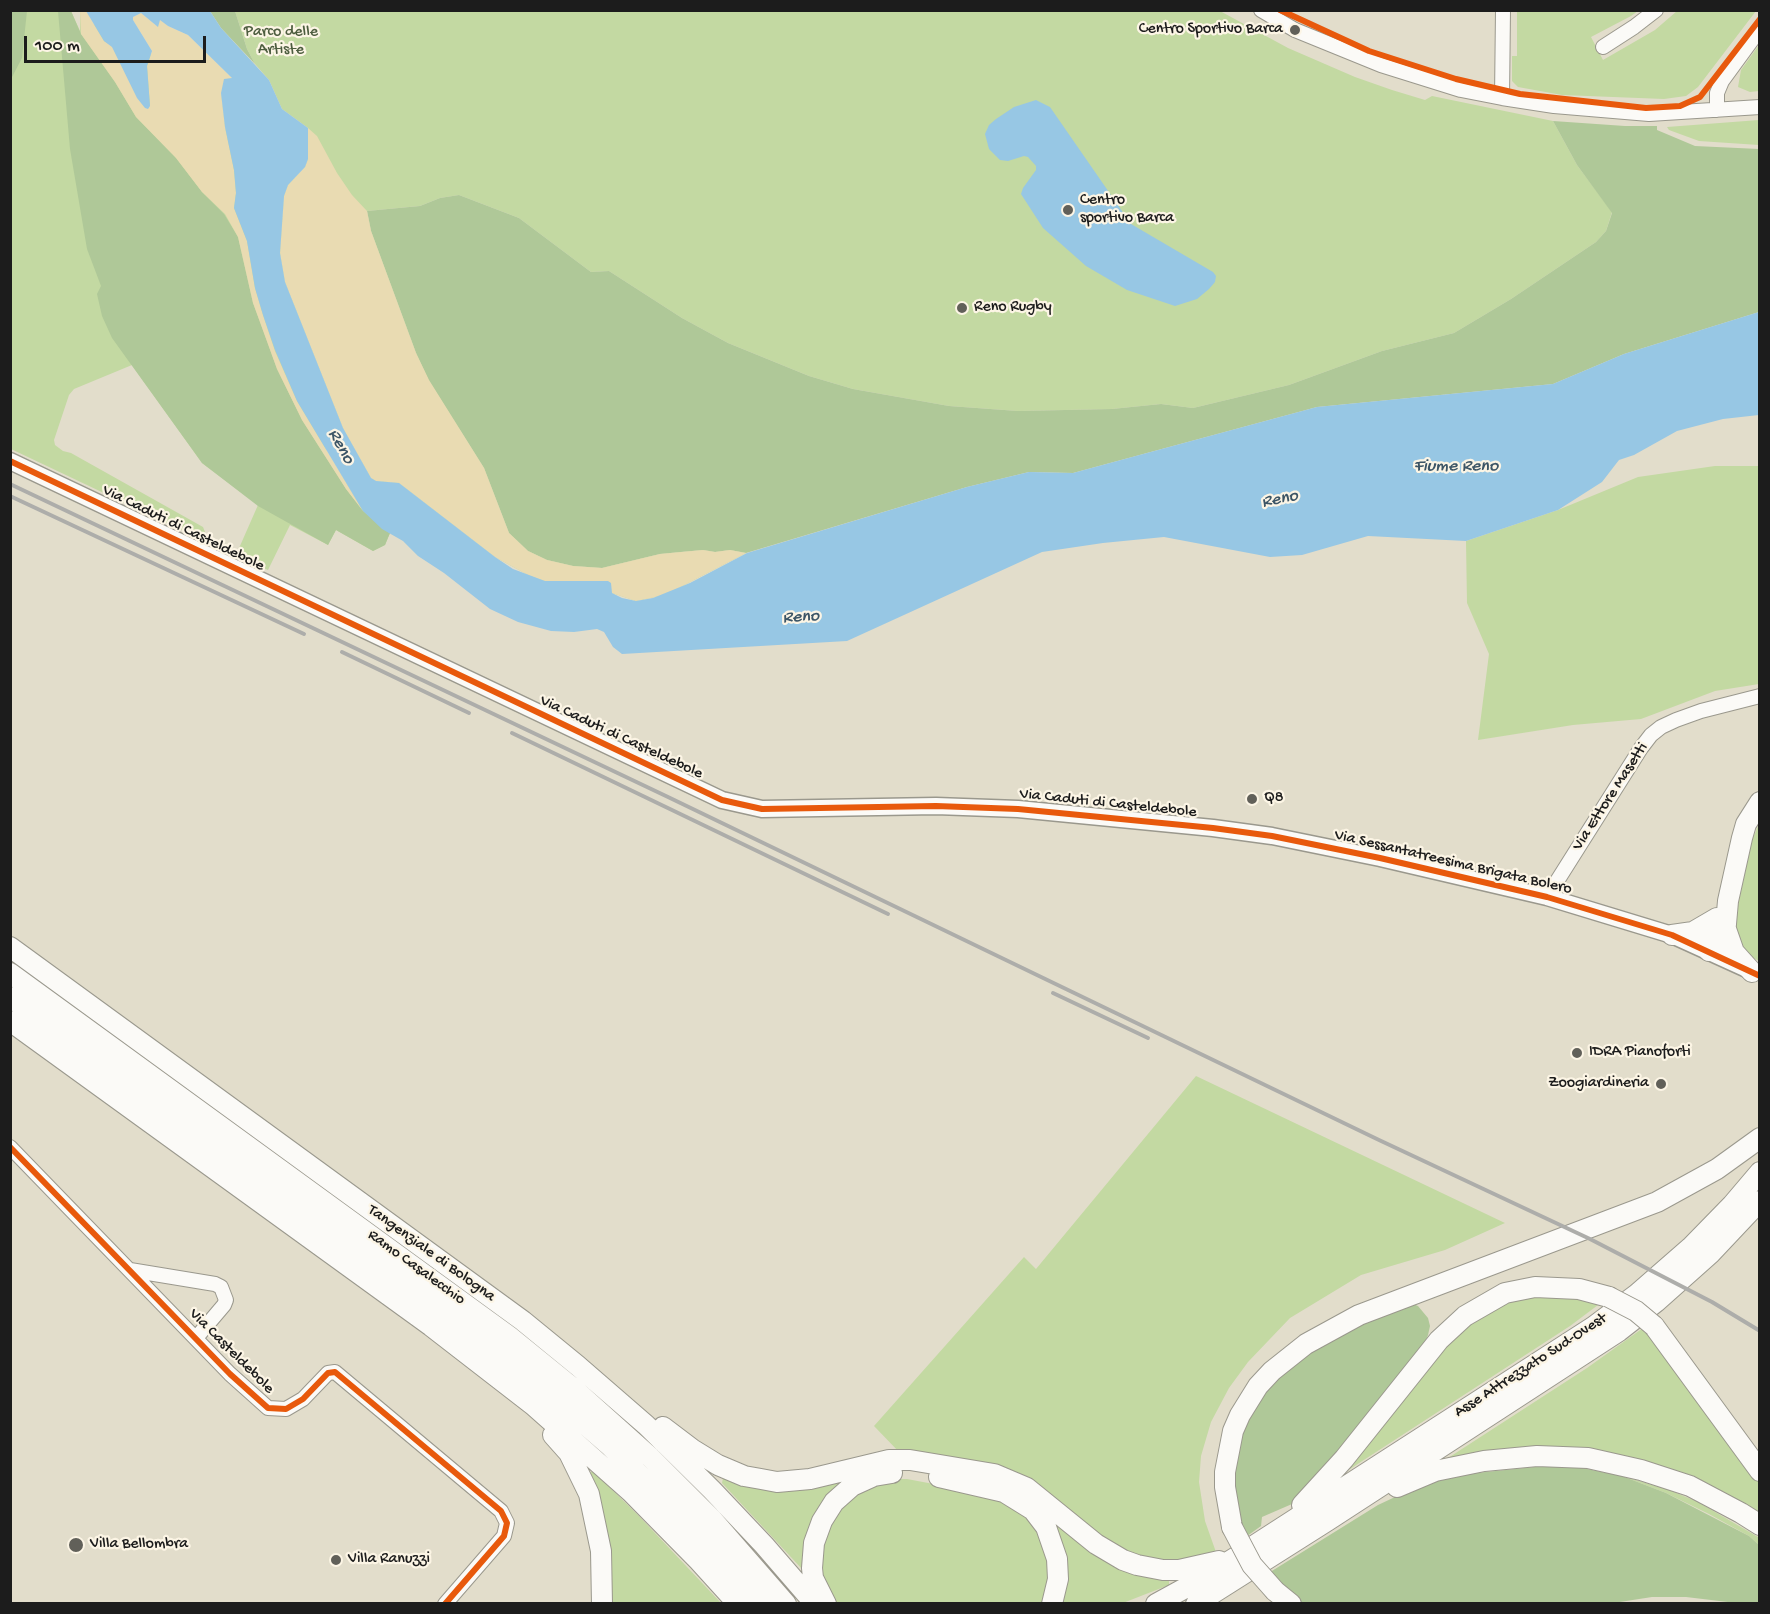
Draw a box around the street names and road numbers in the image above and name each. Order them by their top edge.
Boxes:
street label: Via Caduti di Casteldebole [99,481,267,577]
street label: Via Caduti di Casteldebole [536,692,706,784]
street label: Via Ettore Masetti [1569,739,1653,855]
street label: Via Caduti di Casteldebole [1019,785,1197,823]
street label: Via Sessantatreesima Brigata Bolero [1332,826,1574,900]
street label: Tangenziale di Bologna [363,1201,499,1307]
street label: Ramo Casalecchio [363,1226,469,1310]
street label: Via Casteldebole [184,1305,278,1399]
street label: Asse Attrezzato Sud-Ovest [1451,1309,1611,1423]

